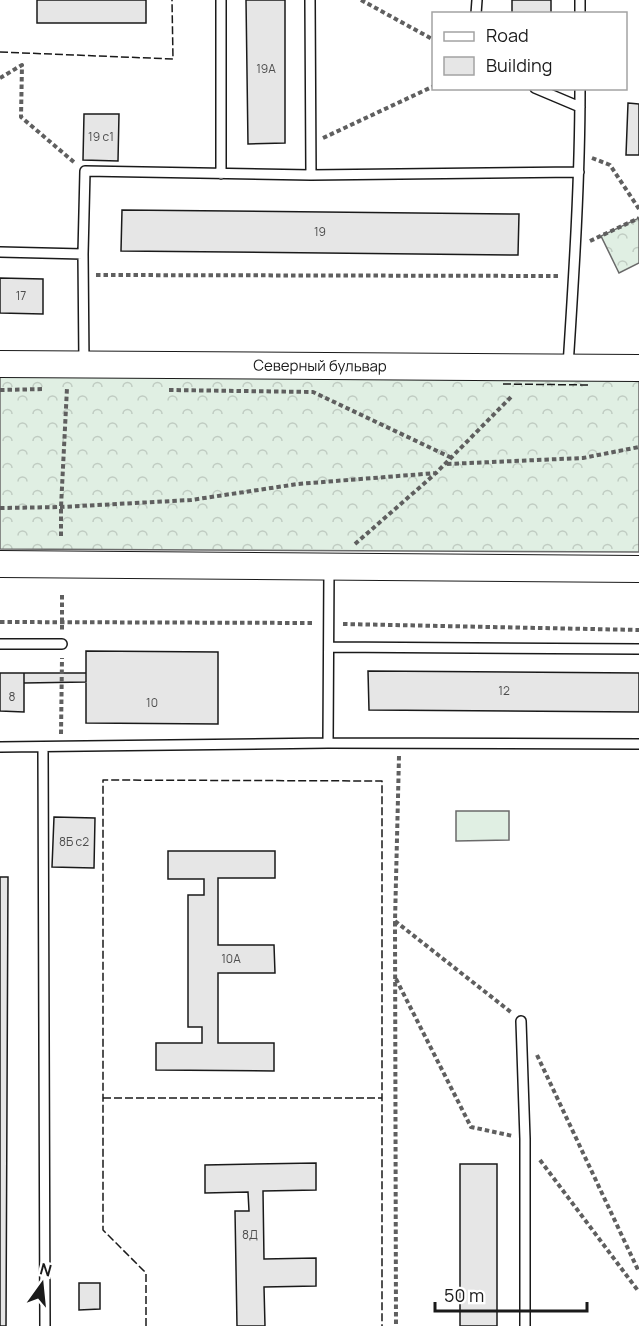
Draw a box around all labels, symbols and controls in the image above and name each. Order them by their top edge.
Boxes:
legend [432,12,627,90]
text: Road [486,23,529,47]
text: Building [486,53,552,77]
house number: 19А [256,60,276,77]
house number: 19 с1 [88,128,114,145]
house number: 19 [314,223,326,240]
house number: 17 [16,287,26,304]
street label: Северный бульвар [253,355,387,376]
house number: 12 [498,682,510,699]
house number: 8 [9,688,16,705]
house number: 10 [146,694,158,711]
house number: 8Б с2 [59,833,89,850]
house number: 10А [221,950,241,967]
house number: 8Д [242,1226,258,1243]
north arrow [12,1254,72,1314]
text: N [37,1257,54,1282]
scale bar [435,1275,586,1313]
text: 50 m [444,1283,484,1307]

